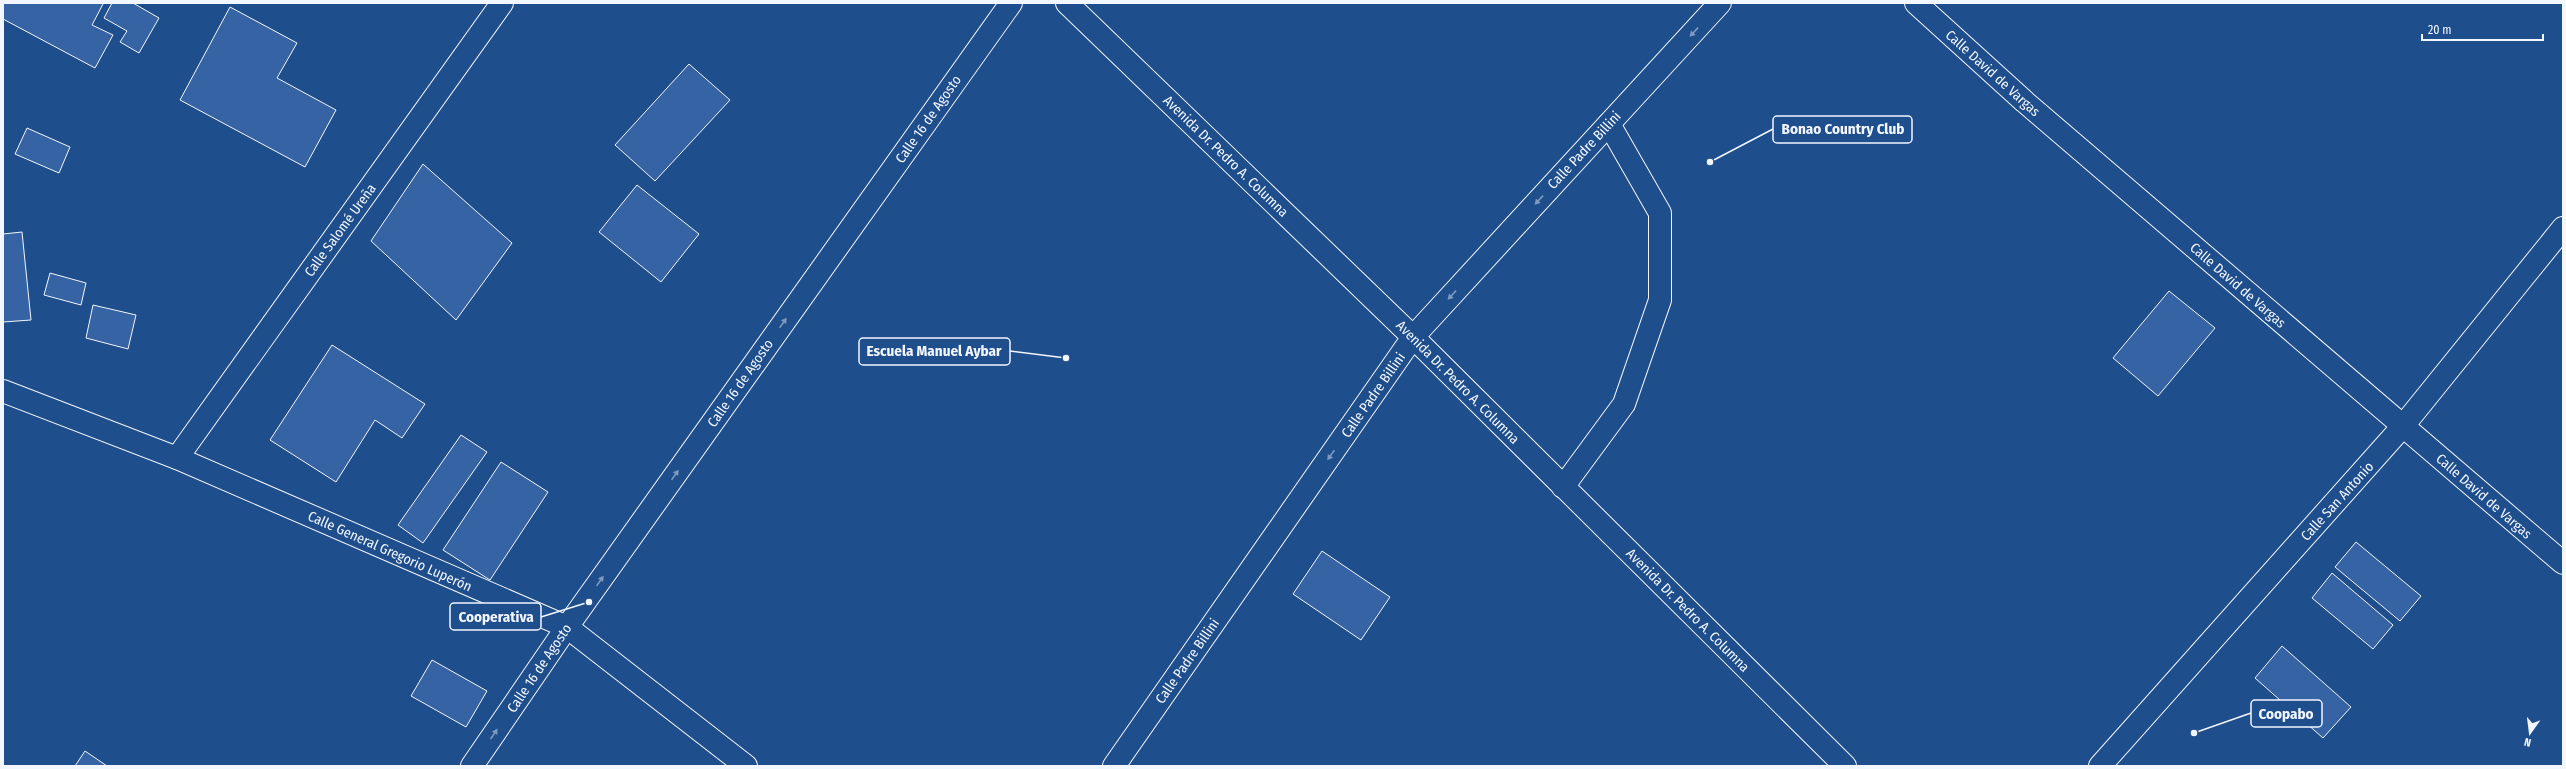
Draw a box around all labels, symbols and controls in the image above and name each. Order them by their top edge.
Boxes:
scale bar [2422,16,2543,42]
text: 20 m [2428,23,2452,37]
street label: Calle David de Vargas [1942,26,2043,120]
one-way arrow [1689,27,1698,37]
street label: Calle 16 de Agosto [892,72,965,167]
street label: Avenida Dr. Pedro A. Columna [1159,92,1292,221]
street label: Calle Padre Billini [1544,108,1625,193]
callout: Bonao Country Club [1773,116,1912,143]
text: Bonao Country Club [1782,120,1904,138]
street label: Calle Salomé Ureña [301,180,380,280]
one-way arrow [1535,194,1544,205]
street label: Calle David de Vargas [2186,239,2289,332]
one-way arrow [1447,290,1456,301]
street label: Avenida Dr. Pedro A. Columna [1392,317,1523,448]
one-way arrow [779,318,787,328]
street label: Calle 16 de Agosto [704,336,777,431]
callout: Escuela Manuel Aybar [859,338,1010,365]
text: Escuela Manuel Aybar [867,342,1002,360]
street label: Calle Padre Billini [1338,349,1409,441]
one-way arrow [1327,449,1335,460]
street label: Calle David de Vargas [2432,450,2535,543]
street label: Calle San Antonio [2297,458,2377,544]
one-way arrow [671,469,679,480]
street label: Calle General Gregorio Luperón [305,508,474,595]
street label: Avenida Dr. Pedro A. Columna [1622,545,1753,676]
one-way arrow [596,575,604,586]
callout: Cooperativa [450,603,541,630]
text: Cooperativa [458,608,534,626]
street label: Calle Padre Billini [1152,615,1223,707]
street label: Calle 16 de Agosto [503,621,575,716]
callout: Coopabo [2251,700,2322,727]
text: Coopabo [2258,705,2314,723]
north arrow [2510,713,2550,753]
one-way arrow [490,729,498,739]
text: N [2523,735,2532,749]

